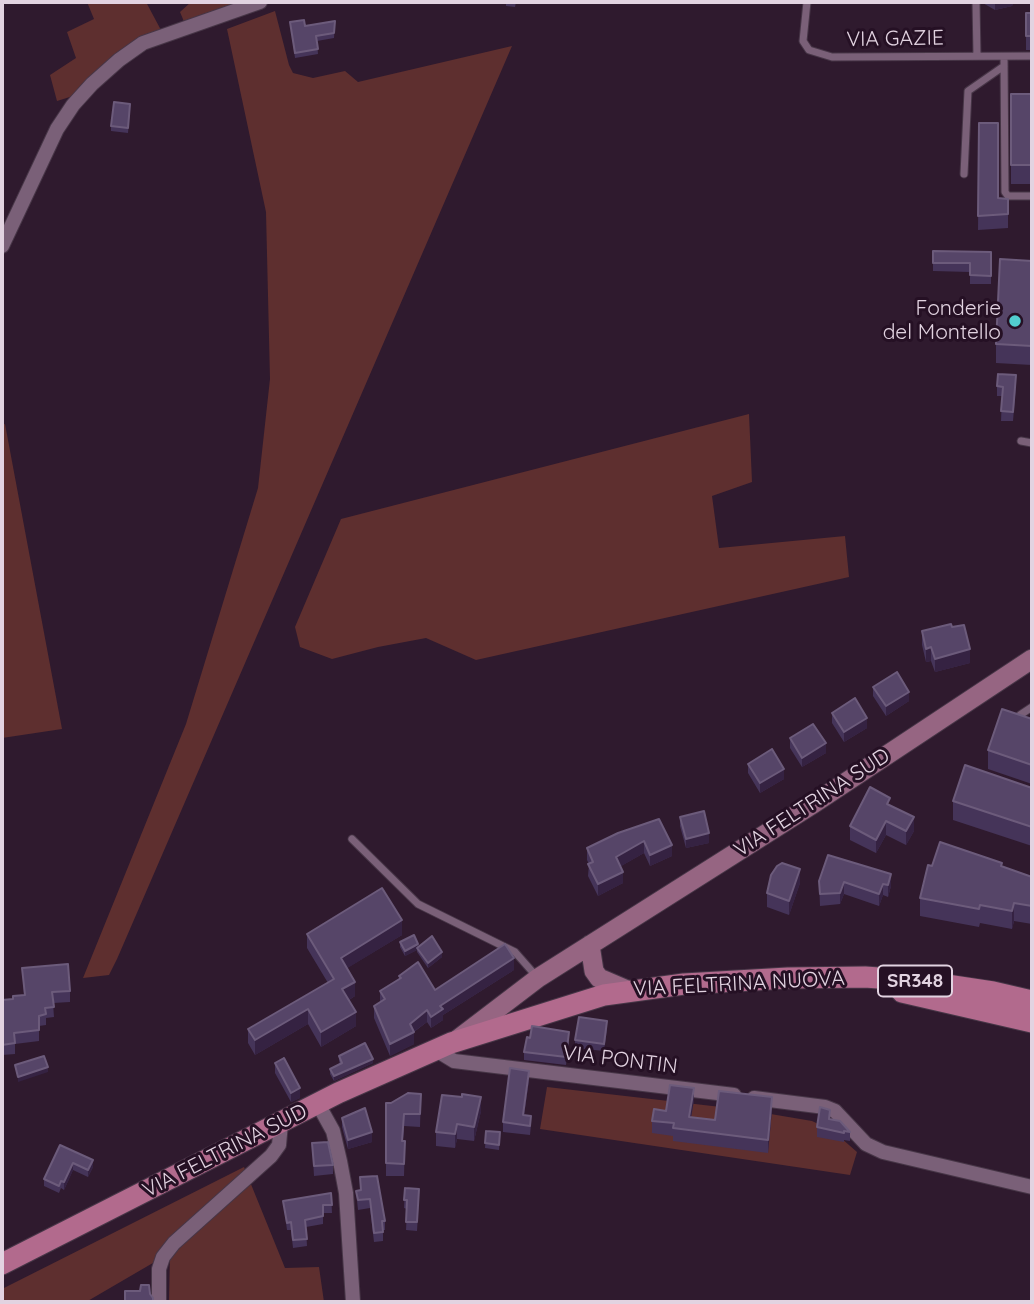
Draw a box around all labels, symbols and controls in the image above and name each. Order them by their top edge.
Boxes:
street label: VIA GAZIE [846,26,944,52]
place label: Fonderie del Montello [883,296,1001,346]
marker: Fonderie del Montello [1007,313,1023,329]
street label: VIA FELTRINA SUD [729,743,895,863]
road number: SR348 [878,965,952,996]
street label: VIA FELTRINA NUOVA [633,966,845,1002]
street label: VIA PONTIN [561,1040,679,1080]
street label: VIA FELTRINA SUD [139,1099,311,1203]

